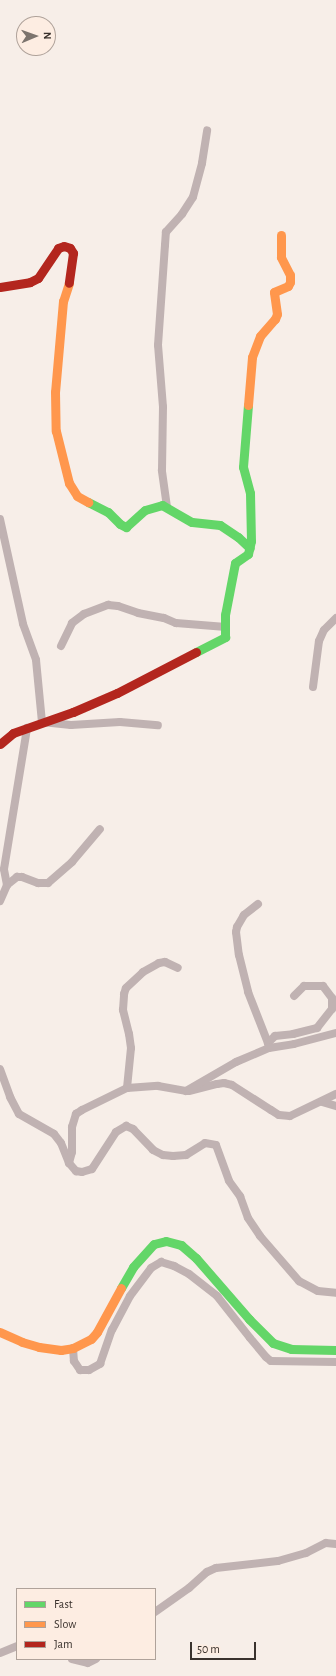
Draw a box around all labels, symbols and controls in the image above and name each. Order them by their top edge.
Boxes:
north arrow [16,16,56,56]
text: N [42,32,53,40]
legend [16,1588,156,1660]
text: Fast [54,1598,73,1610]
text: Slow [54,1618,76,1630]
scale bar [192,1634,258,1660]
text: Jam [54,1638,73,1650]
text: 50 m [197,1643,220,1655]

